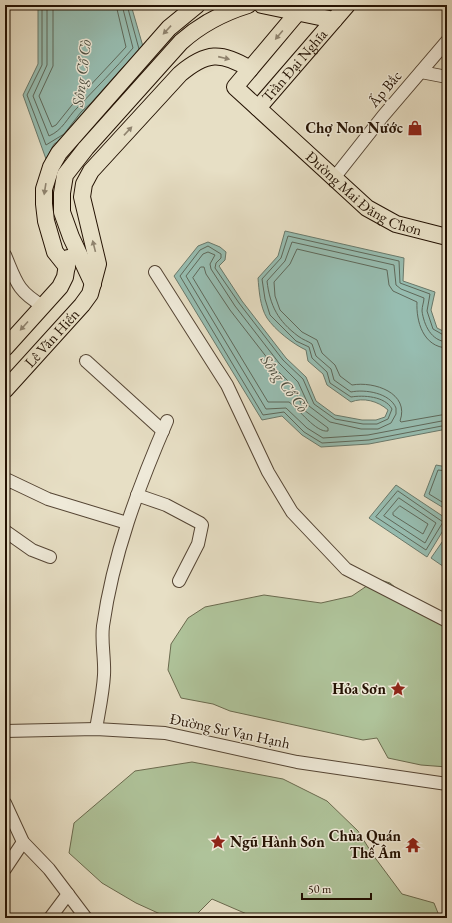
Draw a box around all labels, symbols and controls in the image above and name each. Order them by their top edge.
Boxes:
one-way arrow [162,25,172,35]
street label: Trần Đại Nghĩa [258,25,331,106]
one-way arrow [275,30,284,40]
water label: Sông Cổ Cò [67,38,96,109]
one-way arrow [218,55,230,61]
street label: Ấp Bắc [363,66,405,112]
place label: Chợ Non Nước [305,118,403,137]
shop icon: Chợ Non Nước [406,119,424,137]
one-way arrow [123,126,132,136]
street label: Đường Mai Đăng Chơn [302,147,424,239]
one-way arrow [42,183,48,195]
one-way arrow [90,240,96,253]
street label: Lê Văn Hiến [20,304,83,371]
one-way arrow [20,321,29,331]
water label: Sông Cổ Cò [255,349,313,417]
place label: Hỏa Sơn [332,679,386,698]
place icon: Hỏa Sơn [389,680,407,698]
street label: Đường Sư Vạn Hạnh [168,708,292,753]
place label: Chùa Quán Thế Âm [329,826,402,862]
place label: Ngũ Hành Sơn [230,832,325,851]
place icon: Ngũ Hành Sơn [209,833,227,851]
temple icon: Chùa Quán Thế Âm [404,836,422,854]
scale bar [302,875,371,901]
text: 50 m [308,881,332,897]

